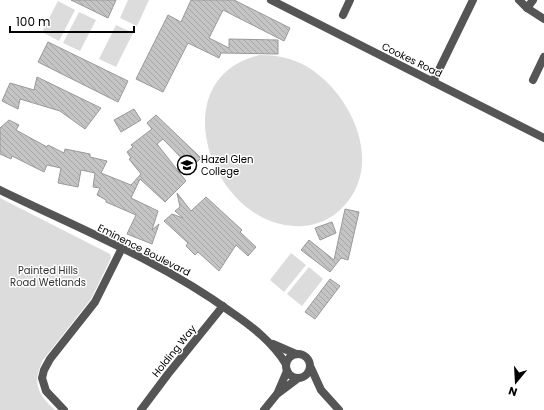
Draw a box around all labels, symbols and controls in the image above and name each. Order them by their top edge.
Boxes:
scale bar [10,8,134,34]
text: 100 m [16,13,50,30]
street label: Cookes Road [379,39,445,81]
place label: Hazel Glen College [201,152,253,179]
school or university icon: Hazel Glen College [176,154,198,176]
street label: Eminence Boulevard [95,220,193,280]
park label: Painted Hills Road Wetlands [10,263,86,290]
street label: Holding Way [148,322,200,380]
north arrow [496,362,536,402]
text: N [506,383,519,400]

